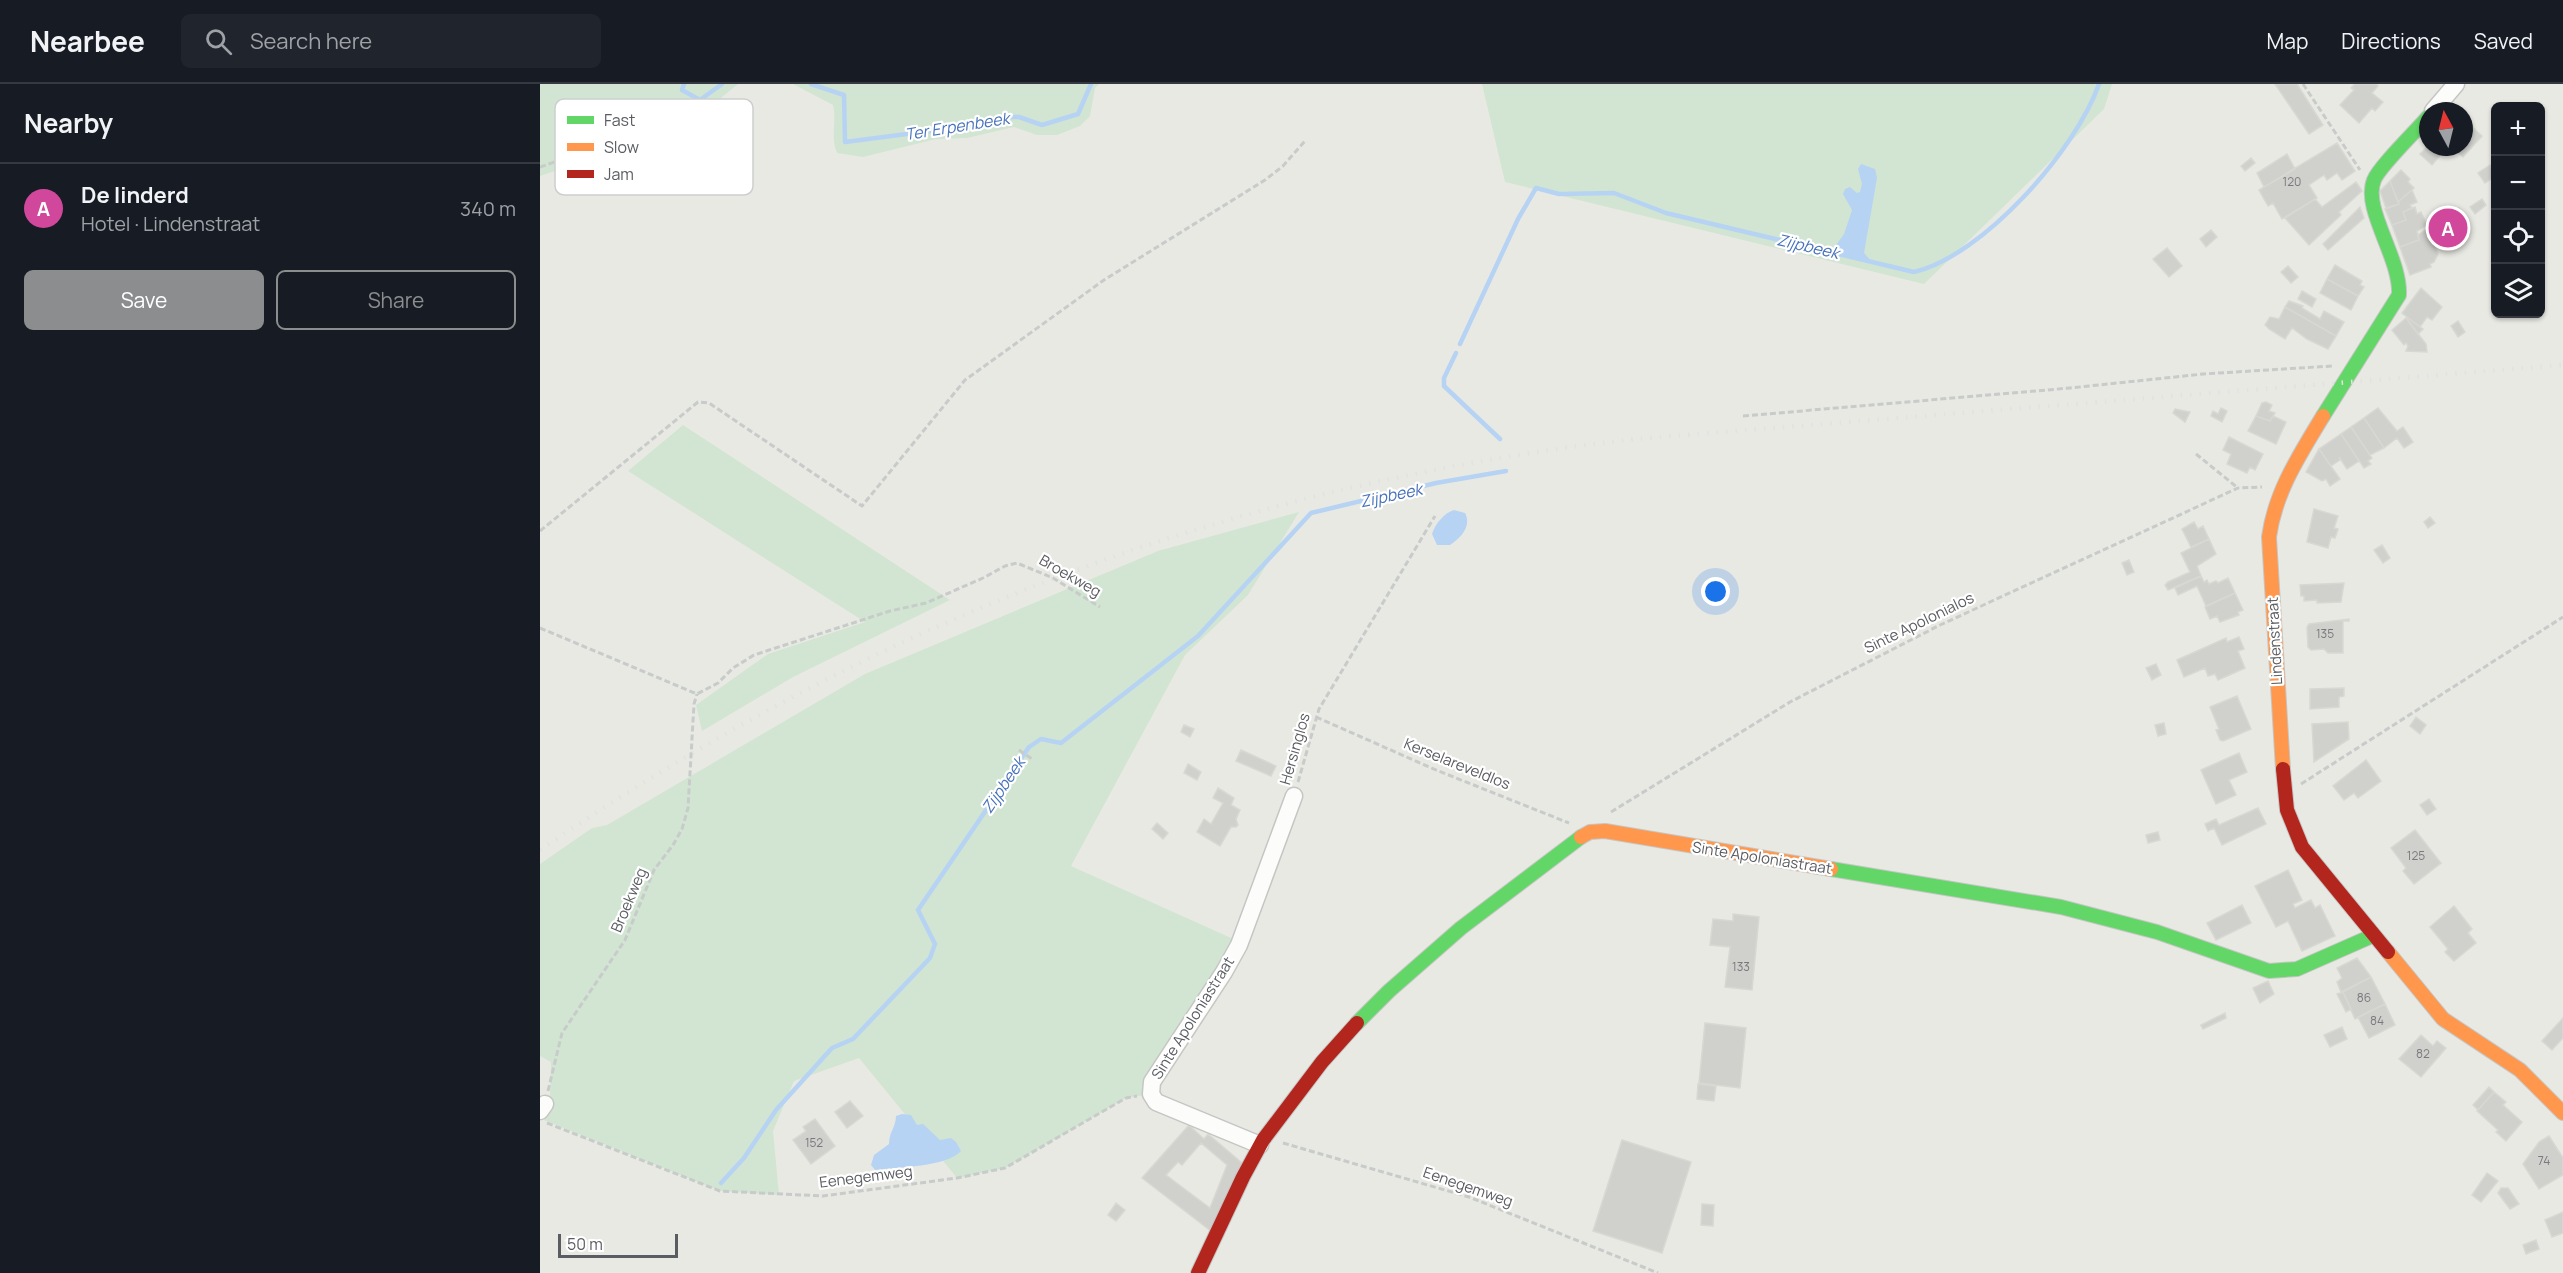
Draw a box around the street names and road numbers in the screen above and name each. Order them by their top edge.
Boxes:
street label: Broekweg [1035,549,1105,602]
street label: Sinte Apolonialos [1860,587,1977,658]
street label: Lindenstraat [2262,597,2287,686]
street label: Hersinglos [1274,711,1315,787]
street label: Kerselareveldlos [1401,733,1514,794]
street label: Sinte Apoloniastraat [1691,836,1833,879]
street label: Broekweg [606,864,652,935]
street label: Sinte Apoloniastraat [1146,952,1239,1083]
street label: Eenegemweg [818,1160,914,1193]
street label: Eenegemweg [1420,1161,1516,1212]

